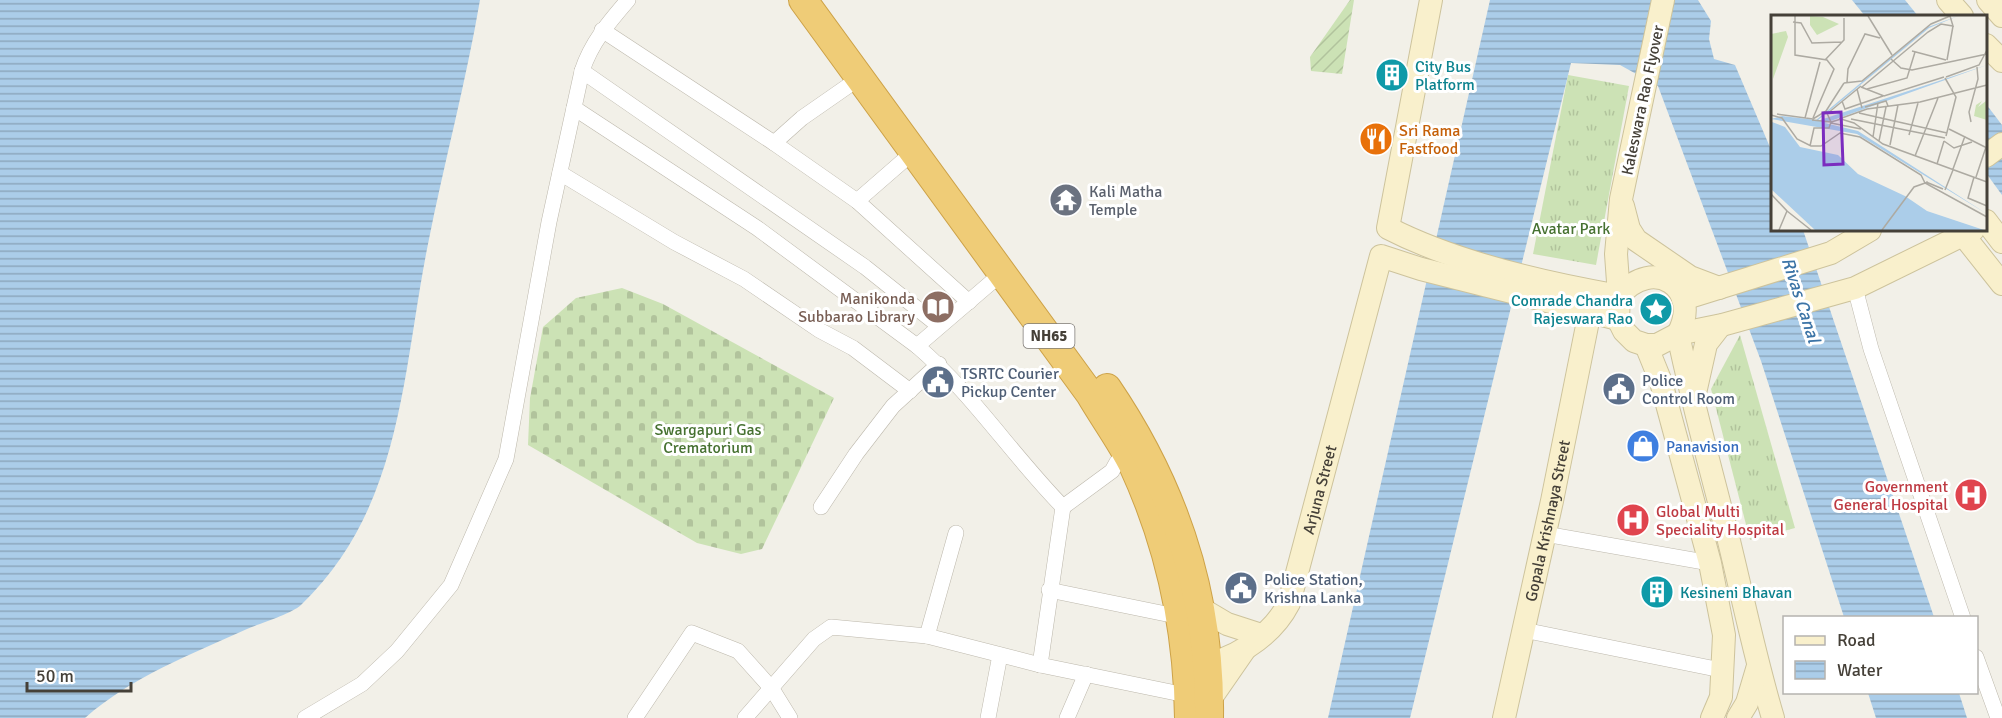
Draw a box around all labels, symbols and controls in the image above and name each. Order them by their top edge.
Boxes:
inset map [1771,15,1987,231]
street label: Kaleswara Rao Flyover [1617,23,1669,177]
building icon: City Bus Platform [1374,57,1410,93]
place label: City Bus Platform [1415,57,1475,95]
restaurant icon: Sri Rama Fastfood [1358,121,1394,157]
place label: Sri Rama Fastfood [1399,121,1460,159]
temple icon: Kali Matha Temple [1048,182,1084,218]
place label: Kali Matha Temple [1089,182,1162,220]
park label: Avatar Park [1532,219,1610,239]
water label: Rivas Canal [1777,254,1826,347]
place label: Manikonda Subbarao Library [798,289,916,327]
library icon: Manikonda Subbarao Library [920,289,956,325]
place label: Comrade Chandra Rajeswara Rao [1511,291,1633,329]
place icon: Comrade Chandra Rajeswara Rao [1638,291,1674,327]
road number: NH65 [1024,324,1074,348]
public building icon: TSRTC Courier Pickup Center [920,364,956,400]
place label: TSRTC Courier Pickup Center [961,364,1059,402]
public building icon: Police Control Room [1601,371,1637,407]
place label: Police Control Room [1642,371,1735,409]
park label: Swargapuri Gas Crematorium [654,420,762,458]
shop icon: Panavision [1625,428,1661,464]
place label: Panavision [1666,437,1739,457]
street label: Gopala Krishnaya Street [1521,438,1575,604]
street label: Arjuna Street [1299,443,1342,536]
place label: Government General Hospital [1834,477,1948,515]
hospital icon: Government General Hospital [1953,477,1989,513]
hospital icon: Global Multi Speciality Hospital [1615,502,1651,538]
place label: Global Multi Speciality Hospital [1656,502,1785,540]
public building icon: Police Station, Krishna Lanka [1223,570,1259,606]
place label: Police Station, Krishna Lanka [1264,570,1363,608]
building icon: Kesineni Bhavan [1639,574,1675,610]
place label: Kesineni Bhavan [1680,583,1792,603]
legend [1783,616,1978,694]
text: Road [1837,629,1876,651]
scale bar [27,655,130,693]
text: Water [1837,659,1883,681]
text: 50 m [36,665,74,687]

